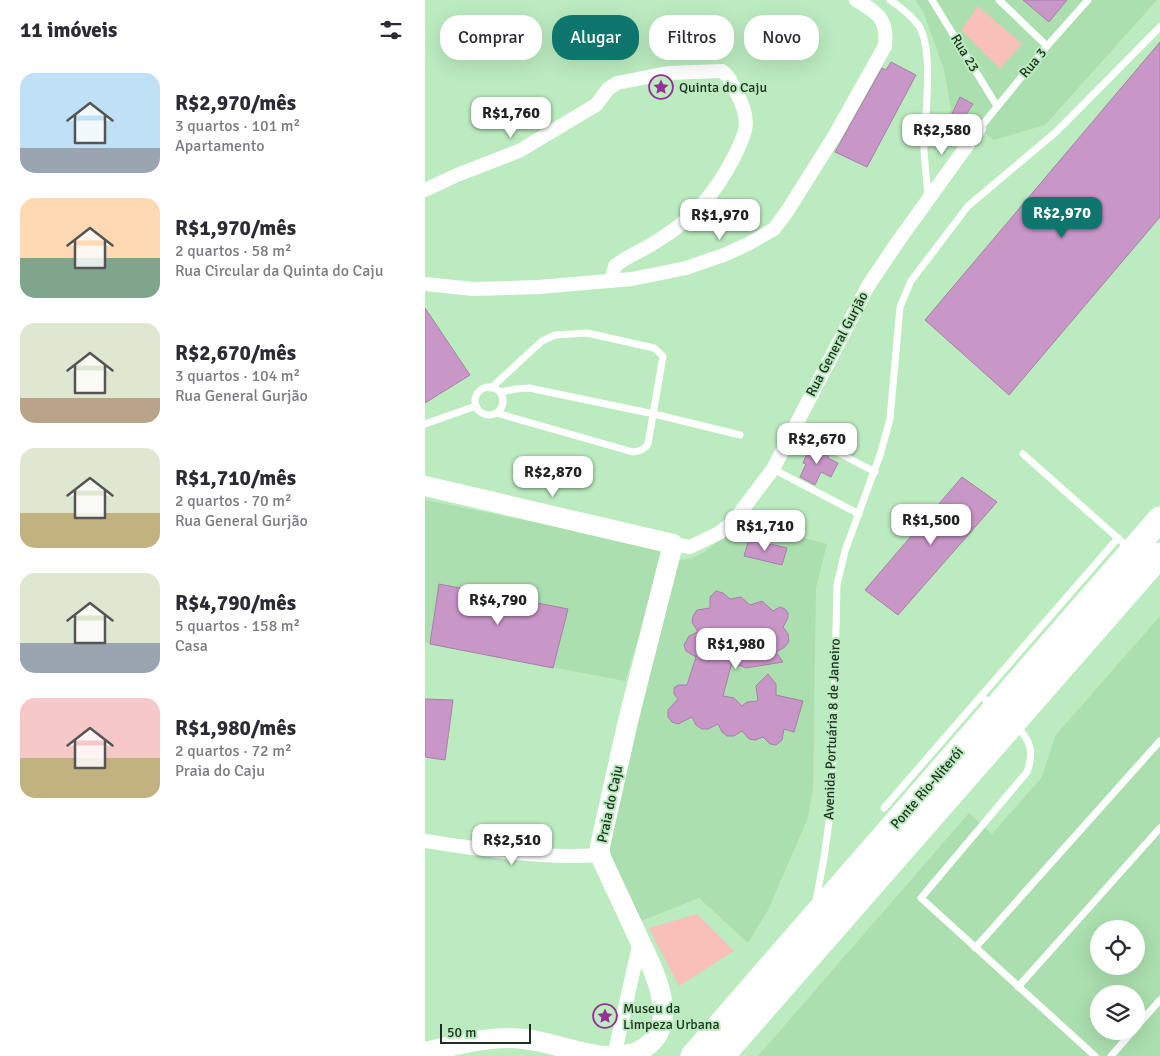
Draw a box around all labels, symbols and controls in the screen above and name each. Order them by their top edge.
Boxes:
chip: Comprar [440,15,542,60]
chip: Alugar [552,15,639,60]
chip: Filtros [649,15,734,60]
chip: Novo [744,15,819,60]
icon: filters [377,16,405,44]
text: 11 imóveis [20,17,117,43]
street label: Rua 23 [947,31,983,75]
street label: Rua 3 [1016,45,1050,81]
place icon: Quinta do Caju [648,74,674,100]
place label: Quinta do Caju [679,79,767,96]
text: R$2,970/mês [175,90,296,116]
icon: home [60,93,120,153]
pin: R$1,760 [465,96,557,139]
text: R$1,760 [482,103,540,123]
pin: R$2,580 [896,114,988,156]
text: 3 quartos · 101 m² [175,116,300,136]
text: R$2,580 [913,120,971,140]
text: Apartamento [175,136,265,156]
pin: R$2,970 [1016,196,1108,239]
pin: R$1,970 [674,198,766,241]
text: R$2,970 [1033,203,1091,223]
text: R$1,970 [691,205,749,225]
text: R$1,970/mês [175,215,296,241]
icon: home [60,218,120,278]
text: 2 quartos · 58 m² [175,241,292,261]
text: Rua Circular da Quinta do Caju [175,261,384,281]
street label: Rua General Gurjão [802,289,872,399]
text: R$2,670/mês [175,340,296,366]
icon: home [60,343,120,403]
text: 3 quartos · 104 m² [175,366,300,386]
text: Rua General Gurjão [175,386,308,406]
pin: R$2,670 [771,422,863,465]
text: R$2,670 [788,429,846,449]
pin: R$2,870 [507,456,599,498]
text: R$2,870 [524,462,582,482]
text: R$1,710/mês [175,465,296,491]
icon: home [60,468,120,528]
text: 2 quartos · 70 m² [175,491,292,511]
pin: R$1,500 [885,504,977,546]
pin: R$1,710 [719,510,811,552]
text: R$1,500 [902,510,960,530]
text: Rua General Gurjão [175,511,308,531]
text: R$1,710 [736,516,794,536]
pin: R$4,790 [452,584,544,626]
text: R$4,790/mês [175,590,296,616]
text: R$4,790 [469,590,527,610]
icon: home [60,593,120,653]
text: 5 quartos · 158 m² [175,616,300,636]
pin: R$1,980 [690,628,782,670]
text: R$1,980 [707,634,765,654]
text: Casa [175,636,208,656]
street label: Avenida Portuária 8 de Janeiro [820,638,844,820]
text: R$1,980/mês [175,715,296,741]
icon: home [60,718,120,778]
text: 2 quartos · 72 m² [175,741,292,761]
street label: Ponte Rio-Niterói [887,744,967,832]
text: Praia do Caju [175,761,265,781]
street label: Praia do Caju [594,764,626,844]
pin: R$2,510 [466,824,558,866]
text: R$2,510 [483,830,541,850]
map controls [1090,920,1145,1040]
button: locate [1090,920,1145,975]
button: layers [1090,985,1145,1040]
place label: Museu da Limpeza Urbana [623,1000,720,1033]
place icon: Museu da Limpeza Urbana [592,1003,618,1029]
scale bar [440,1021,531,1044]
text: 50 m [447,1024,476,1041]

